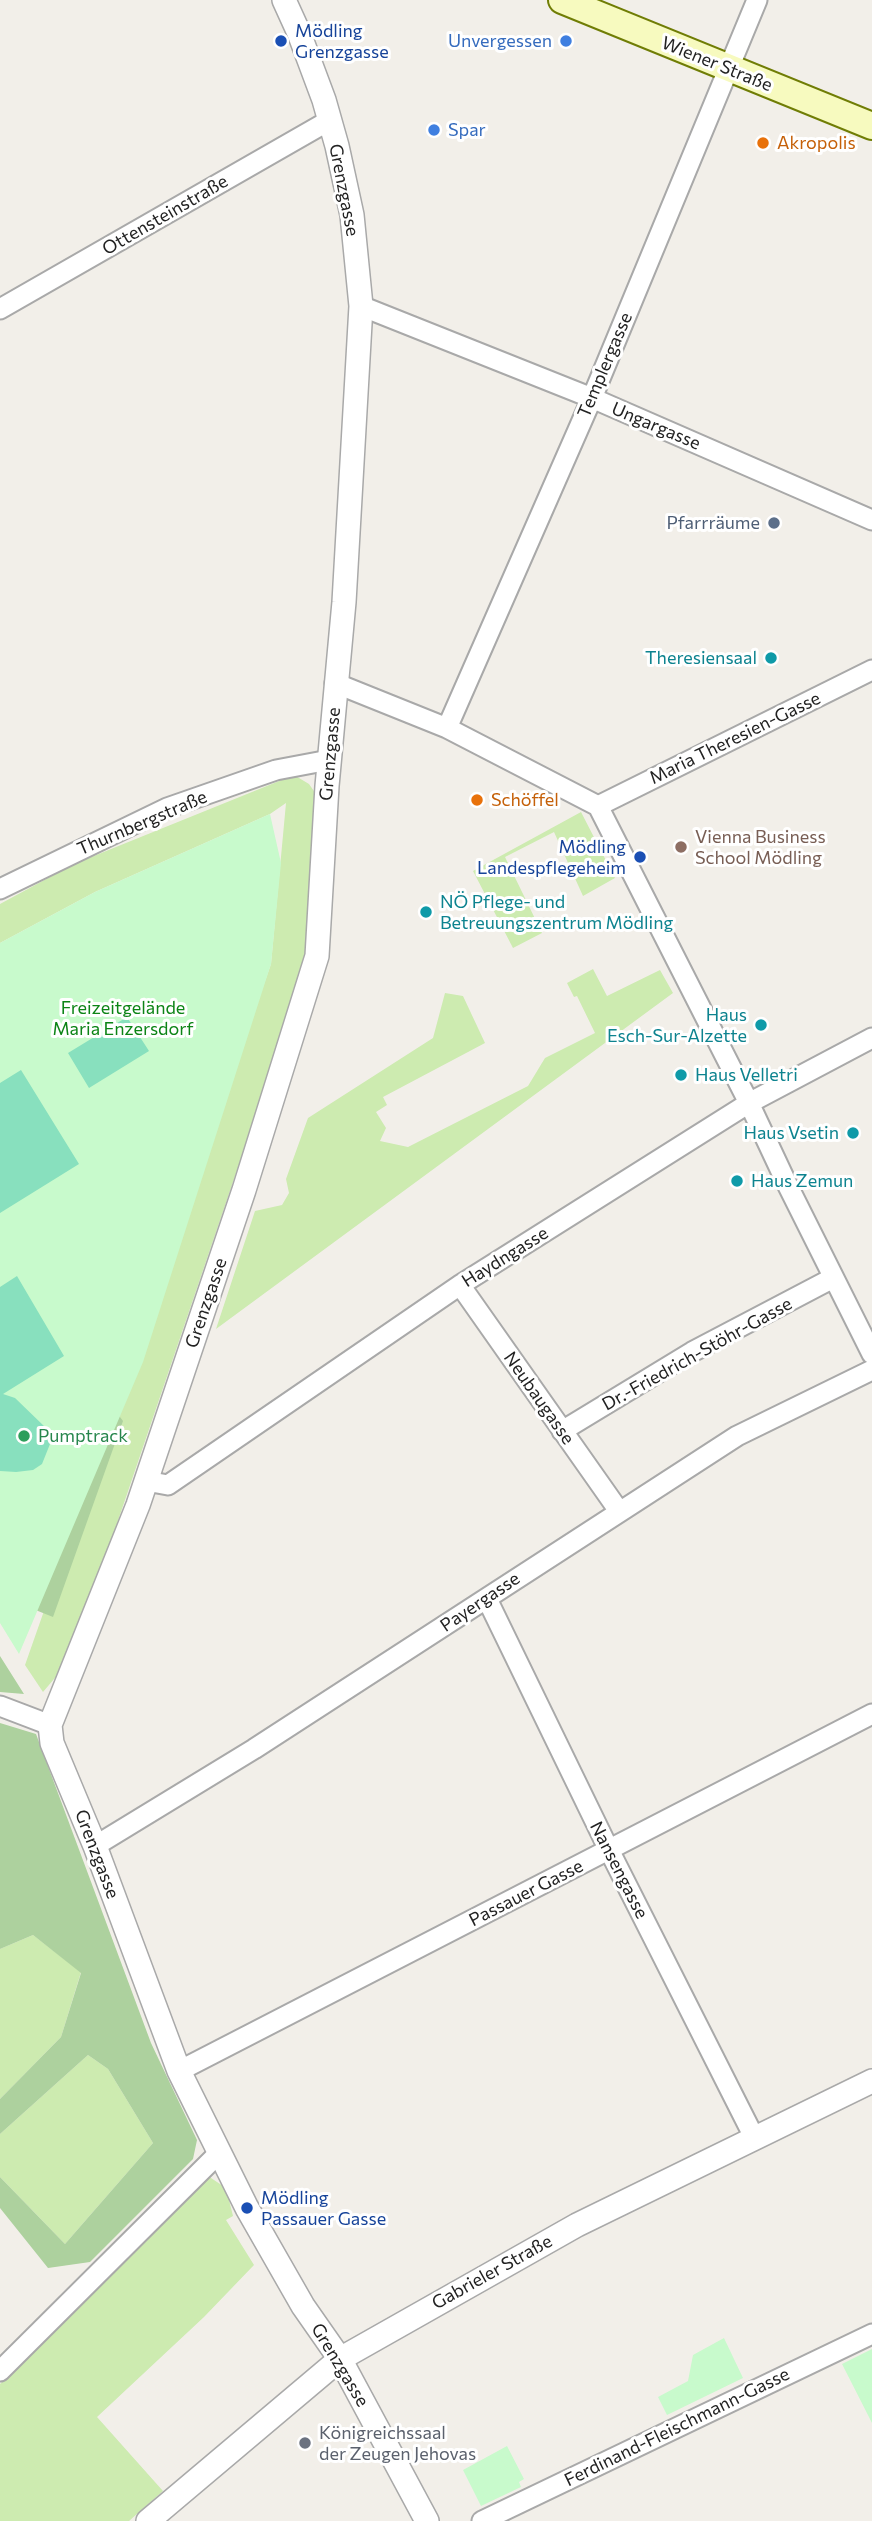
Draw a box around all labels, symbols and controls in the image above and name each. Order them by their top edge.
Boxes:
place label: Mödling Grenzgasse [295,20,389,62]
place label: Unvergessen [448,30,552,52]
street label: Wiener Straße [658,32,776,96]
marker: Mödling Grenzgasse [273,33,289,49]
marker: Unvergessen [558,33,574,49]
place label: Spar [448,119,486,141]
marker: Spar [426,122,442,138]
place label: Akropolis [777,132,856,154]
marker: Akropolis [755,135,771,151]
street label: Grenzgasse [324,142,364,238]
street label: Ottensteinstraße [98,170,232,260]
street label: Templergasse [573,309,637,421]
street label: Ungargasse [608,398,704,454]
place label: Pfarrräume [666,512,760,534]
marker: Pfarrräume [766,515,782,531]
place label: Theresiensaal [645,647,757,669]
marker: Theresiensaal [763,650,779,666]
street label: Maria Theresien-Gasse [646,687,824,789]
street label: Grenzgasse [315,706,345,802]
street label: Thurnbergstraße [74,786,210,860]
place label: Schöffel [491,789,559,811]
marker: Schöffel [469,792,485,808]
place label: Vienna Business School Mödling [695,826,826,868]
place label: Mödling Landespflegeheim [477,836,626,878]
marker: Vienna Business School Mödling [673,839,689,855]
marker: Mödling Landespflegeheim [632,849,648,865]
place label: NÖ Pflege- und Betreuungszentrum Mödling [440,891,673,934]
marker: NÖ Pflege- und Betreuungszentrum Mödling [418,904,434,920]
park label: Freizeitgelände Maria Enzersdorf [52,997,194,1040]
place label: Haus Esch-Sur-Alzette [607,1004,747,1046]
marker: Haus Esch-Sur-Alzette [753,1017,769,1033]
place label: Haus Velletri [695,1064,798,1086]
marker: Haus Velletri [673,1067,689,1083]
place label: Haus Vsetin [743,1122,839,1144]
marker: Haus Vsetin [845,1125,861,1141]
place label: Haus Zemun [751,1170,853,1192]
marker: Haus Zemun [729,1173,745,1189]
street label: Haydngasse [458,1222,552,1292]
street label: Grenzgasse [181,1255,231,1351]
street label: Dr.-Friedrich-Stöhr-Gasse [598,1293,796,1415]
street label: Neubaugasse [499,1348,579,1448]
place label: Pumptrack [38,1425,128,1447]
marker: Pumptrack [16,1428,32,1444]
street label: Payergasse [436,1568,524,1636]
street label: Grenzgasse [70,1806,124,1902]
street label: Nansengasse [585,1818,653,1922]
street label: Passauer Gasse [465,1855,587,1931]
place label: Mödling Passauer Gasse [261,2187,386,2230]
marker: Mödling Passauer Gasse [239,2200,255,2216]
street label: Gabrieler Straße [428,2230,556,2314]
street label: Grenzgasse [307,2319,373,2411]
street label: Ferdinand-Fleischmann-Gasse [561,2363,793,2491]
place label: Königreichssaal der Zeugen Jehovas [319,2422,476,2464]
marker: Königreichssaal der Zeugen Jehovas [297,2435,313,2451]

